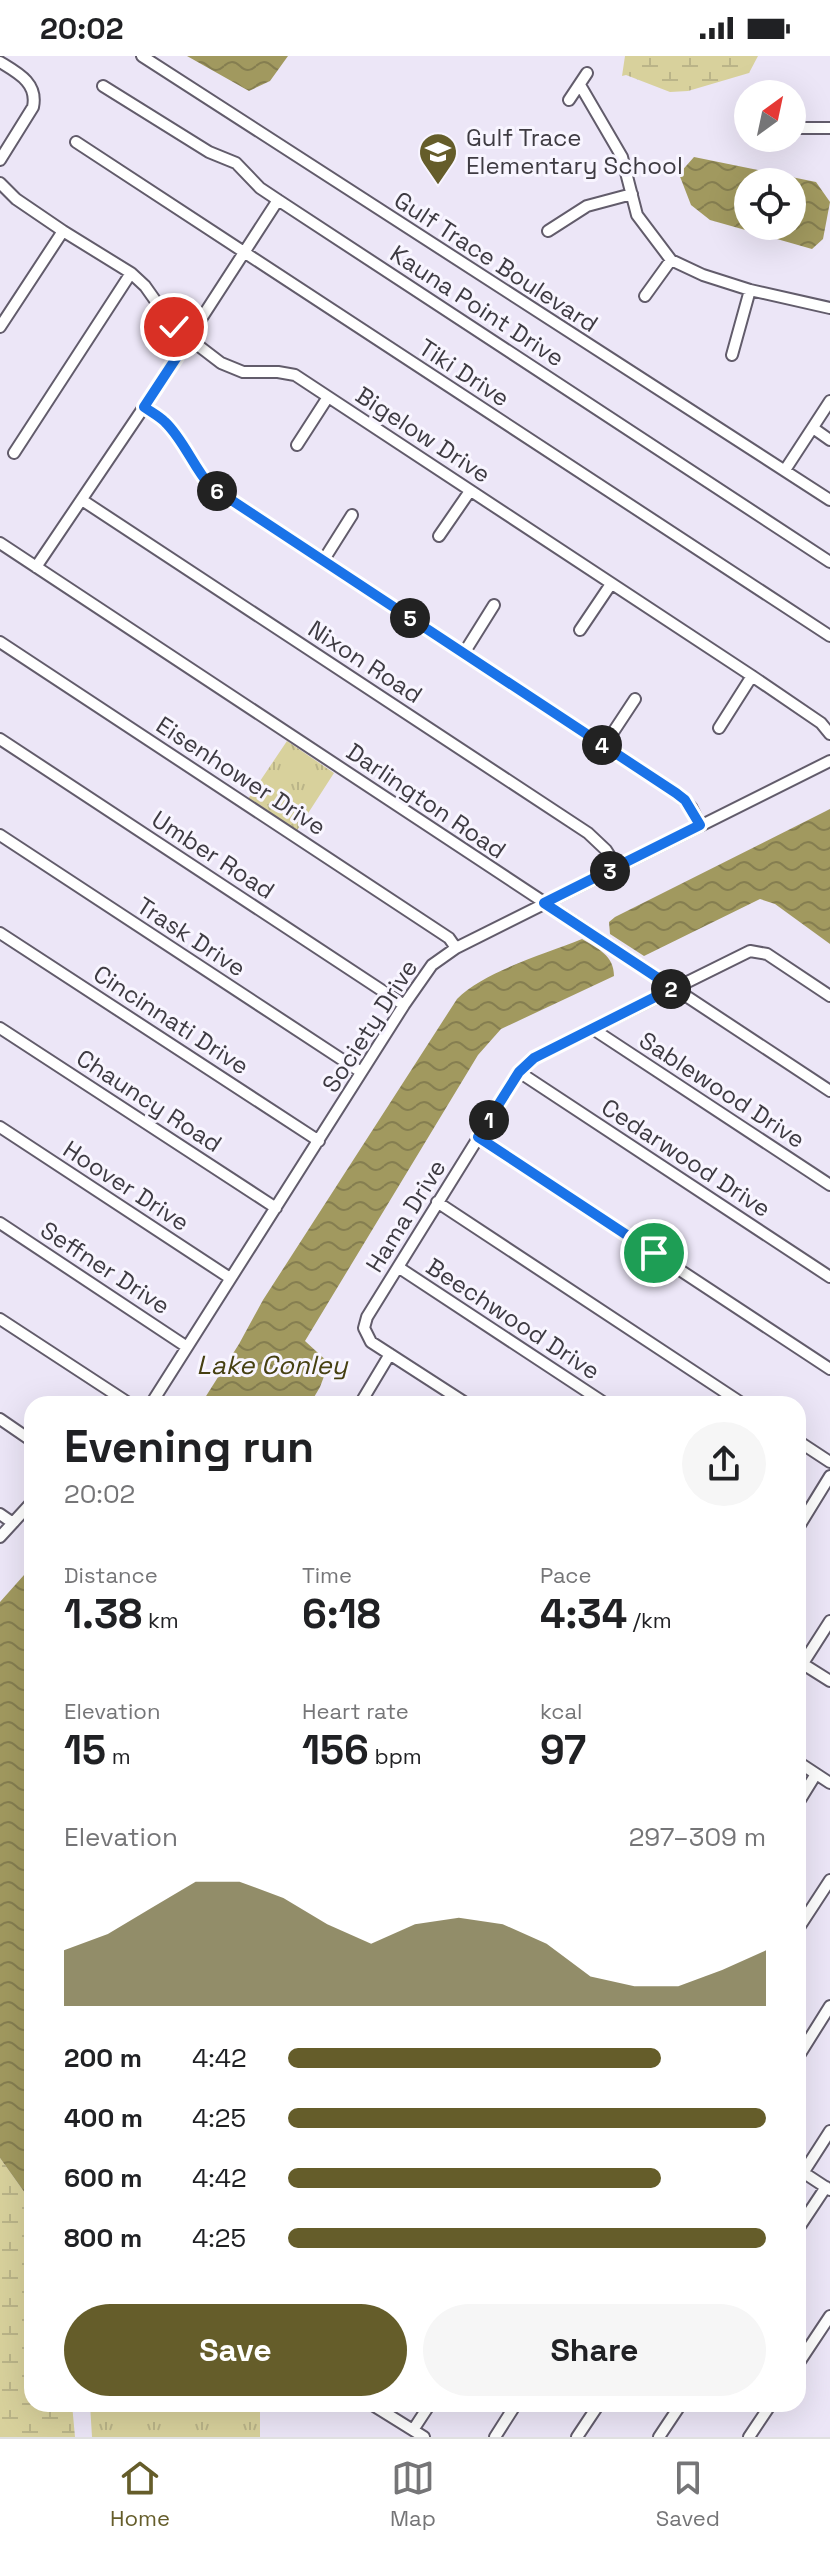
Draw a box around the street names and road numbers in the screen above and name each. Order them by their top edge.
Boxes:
street label: Gulf Trace Boulevard [388,184,604,339]
street label: Kauna Point Drive [384,238,570,373]
street label: Tiki Drive [413,332,516,413]
street label: Bigelow Drive [350,379,497,490]
street label: Nixon Road [302,613,428,710]
street label: Eisenhower Drive [151,709,332,842]
street label: Darlington Road [341,736,512,865]
street label: Umber Road [146,803,281,906]
street label: Trask Drive [131,890,252,983]
street label: Society Drive [315,953,424,1098]
street label: Cincinnati Drive [88,958,255,1081]
street label: Sablewood Drive [633,1024,811,1155]
street label: Chauncy Road [71,1042,228,1159]
street label: Cedarwood Drive [596,1091,777,1224]
street label: Hoover Drive [57,1133,195,1238]
street label: Hama Drive [359,1153,453,1278]
street label: Seffner Drive [35,1214,176,1321]
street label: Beechwood Drive [421,1251,606,1386]

